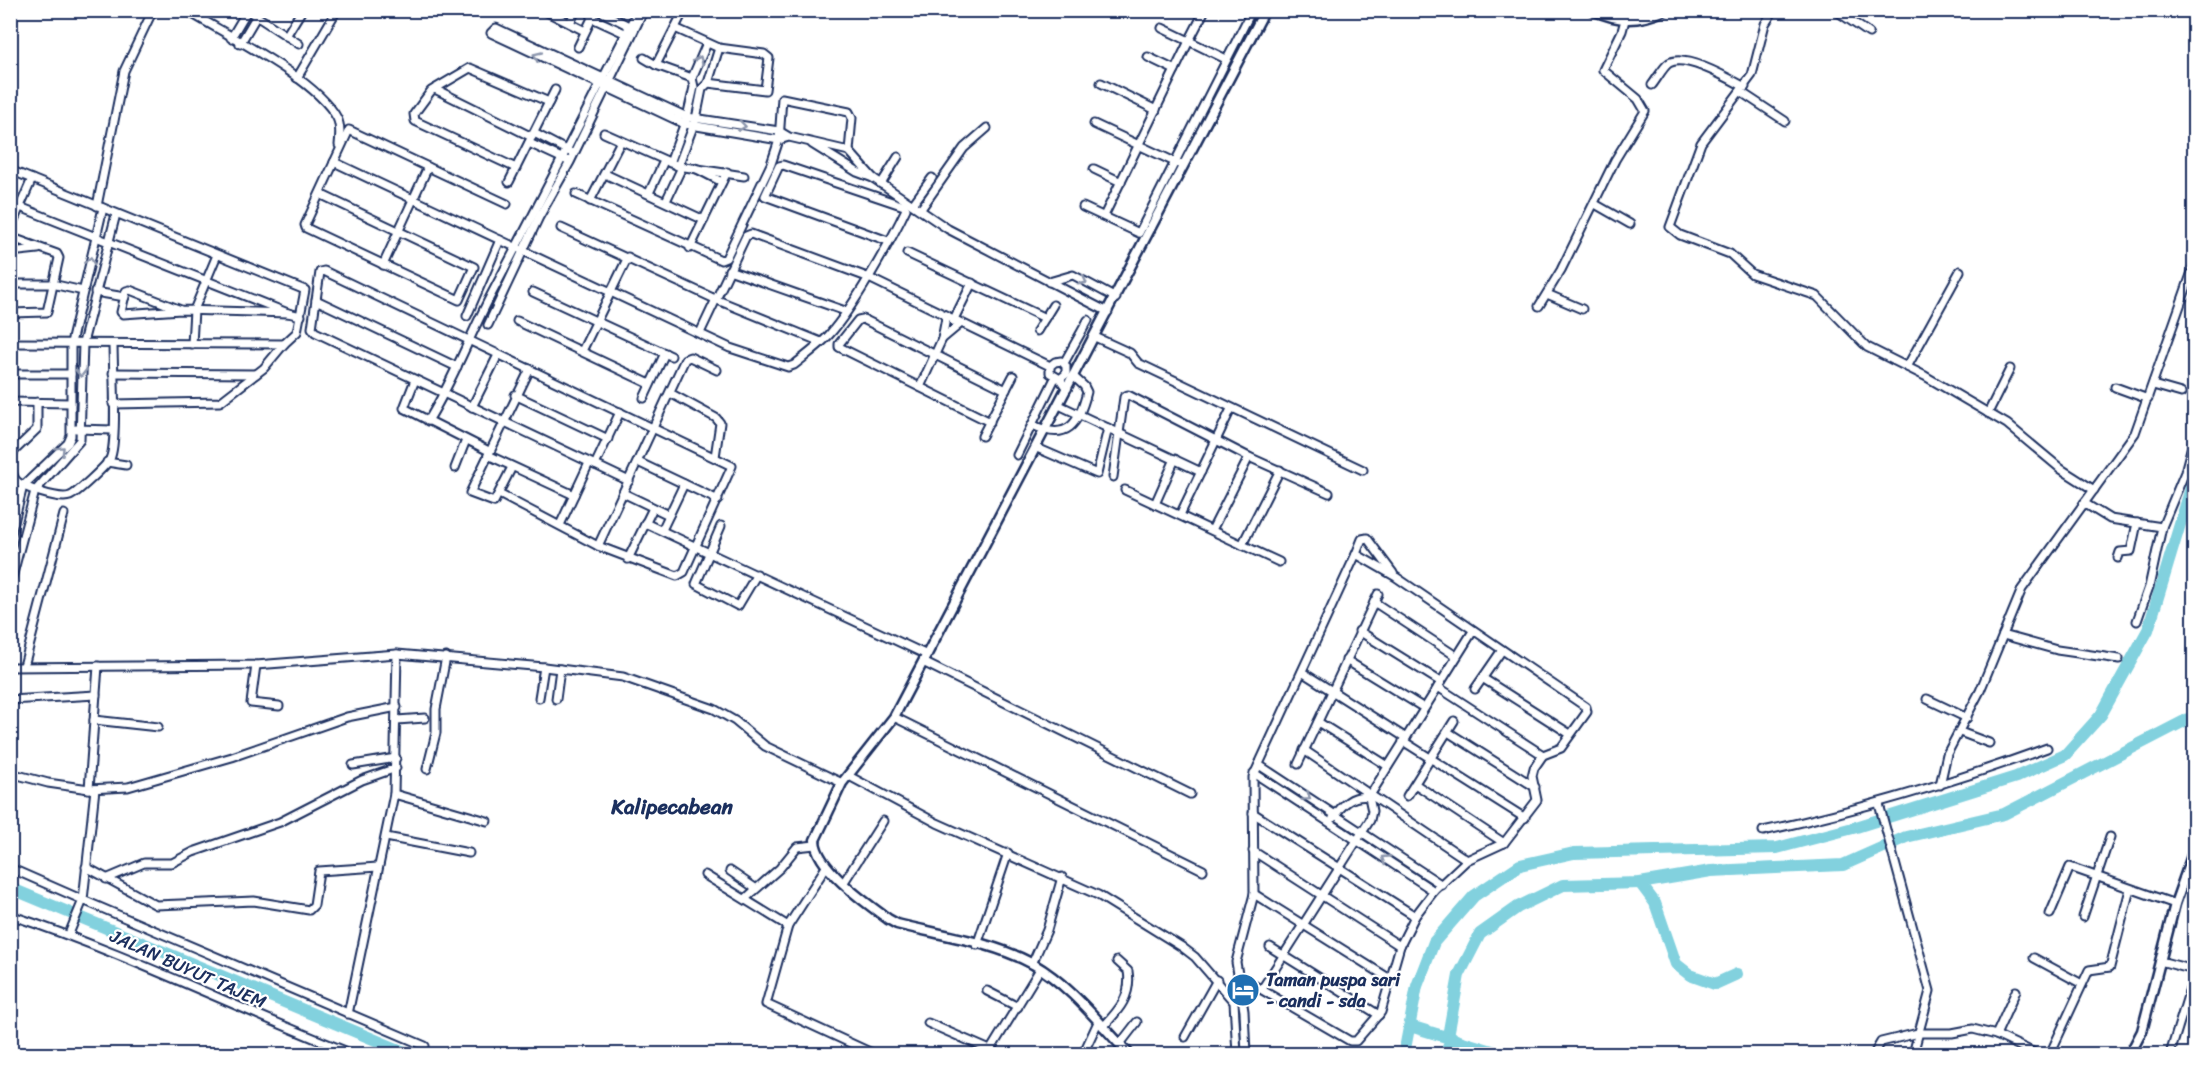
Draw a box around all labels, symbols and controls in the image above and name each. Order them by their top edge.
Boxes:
one-way arrow [532,52,543,64]
one-way arrow [692,56,704,67]
one-way arrow [737,119,746,131]
one-way arrow [83,256,96,266]
one-way arrow [1077,274,1088,285]
one-way arrow [75,368,87,377]
one-way arrow [53,446,64,457]
district label: Kalipecabean [610,788,733,826]
one-way arrow [1301,790,1312,801]
one-way arrow [1381,855,1392,866]
street label: JALAN BUYUT TAJEM [104,920,272,1018]
place label: Taman puspa sari - candi - sda [1266,964,1401,1017]
hotel icon: Taman puspa sari - candi - sda [1225,972,1261,1008]

